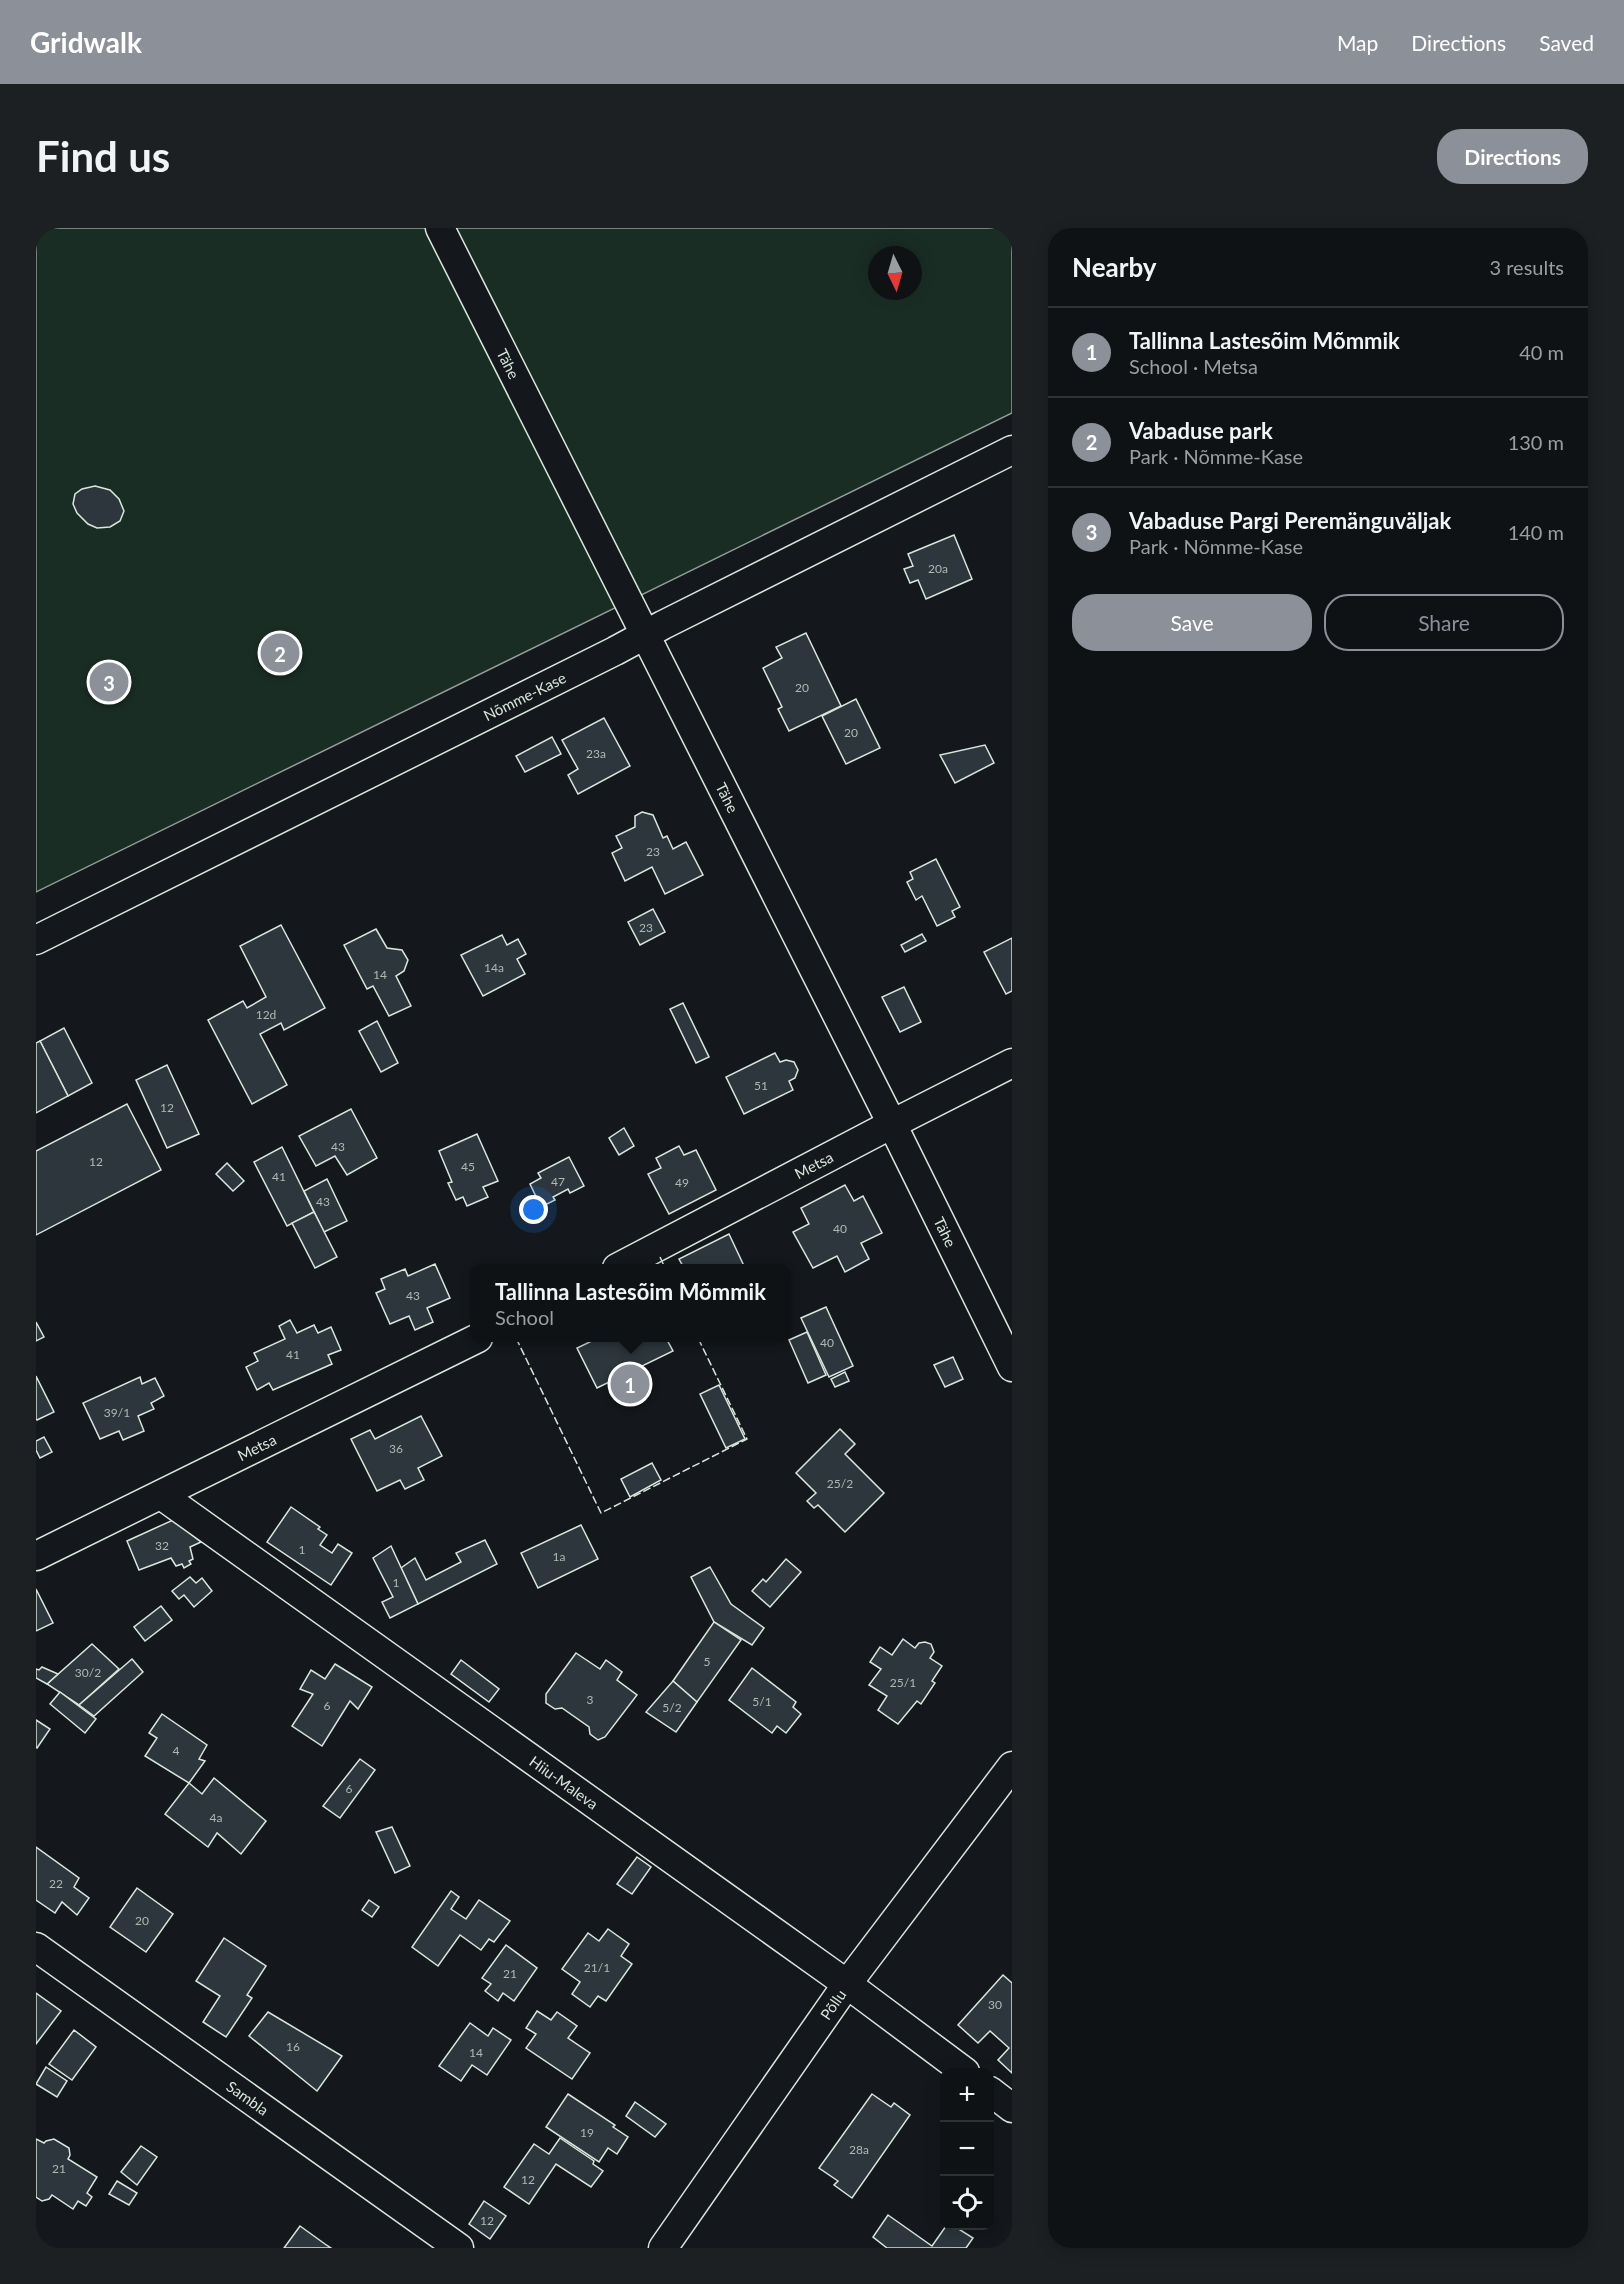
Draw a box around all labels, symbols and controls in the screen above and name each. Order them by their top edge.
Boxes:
text: Gridwalk [30,25,142,59]
text: Map [1337,30,1378,55]
text: Directions [1411,30,1506,55]
text: Saved [1539,30,1594,55]
button: Directions [1437,129,1588,184]
text: Find us [36,131,170,181]
north arrow [868,246,922,300]
text: Nearby [1072,251,1157,283]
text: 3 results [1489,255,1564,279]
text: Tallinna Lastesõim Mõmmik [1129,327,1400,354]
text: 1 [1086,340,1097,364]
text: 40 m [1519,340,1564,364]
street label: Tähe [493,346,524,382]
text: School · Metsa [1129,354,1258,378]
text: Vabaduse park [1129,417,1273,444]
text: 2 [1086,430,1097,454]
text: 130 m [1508,430,1564,454]
text: Park · Nõmme-Kase [1129,444,1303,468]
text: Vabaduse Pargi Peremänguväljak [1129,507,1451,534]
text: 3 [1086,520,1097,544]
text: 140 m [1508,520,1564,544]
text: Park · Nõmme-Kase [1129,534,1303,558]
house number: 20a [928,561,948,576]
button: Save [1072,594,1312,651]
button: Share [1324,594,1564,651]
pin: 2 [260,630,300,676]
pin: 3 [90,660,128,704]
street label: Nõmme-Kase [480,668,569,724]
house number: 20 [795,680,809,695]
house number: 20 [844,725,858,740]
house number: 23a [586,746,606,761]
street label: Tähe [712,780,742,816]
house number: 23 [646,844,660,859]
house number: 23 [639,920,653,935]
house number: 14a [484,960,504,975]
house number: 14 [373,967,387,982]
house number: 12d [256,1007,276,1022]
house number: 51 [754,1078,768,1093]
house number: 12 [160,1100,174,1115]
house number: 43 [331,1139,345,1154]
street label: Metsa [791,1148,836,1182]
house number: 12 [89,1154,103,1169]
house number: 45 [461,1159,475,1174]
house number: 41 [272,1169,286,1184]
house number: 47 [551,1174,565,1189]
house number: 49 [675,1175,689,1190]
house number: 43 [316,1194,330,1209]
your location [519,1195,548,1224]
street label: Tähe [930,1214,960,1250]
house number: 40 [833,1221,847,1236]
popup [470,1264,791,1342]
text: Tallinna Lastesõim Mõmmik [495,1278,766,1305]
house number: 43 [406,1288,420,1303]
text: School [495,1305,554,1329]
house number: 40 [820,1335,834,1350]
house number: 41 [286,1347,300,1362]
pin: 1 [610,1362,650,1406]
house number: 39/1 [104,1405,130,1420]
street label: Metsa [234,1430,279,1464]
house number: 36 [389,1441,403,1456]
house number: 25/2 [827,1476,853,1491]
house number: 32 [155,1538,169,1553]
house number: 1 [299,1542,306,1557]
house number: 1a [553,1549,565,1564]
house number: 1 [393,1575,400,1590]
house number: 5 [704,1654,711,1669]
house number: 30/2 [75,1665,101,1680]
house number: 25/1 [890,1675,916,1690]
house number: 3 [587,1692,594,1707]
house number: 5/1 [752,1694,772,1709]
house number: 6 [324,1698,331,1713]
house number: 5/2 [662,1700,682,1715]
house number: 4 [173,1743,180,1758]
street label: Hiiu-Maleva [526,1752,602,1813]
house number: 6 [346,1781,353,1796]
house number: 4a [210,1810,222,1825]
house number: 22 [49,1876,63,1891]
house number: 20 [135,1913,149,1928]
house number: 21/1 [584,1960,610,1975]
house number: 21 [503,1966,517,1981]
street label: Põllu [816,1986,850,2023]
house number: 30 [988,1997,1002,2012]
house number: 16 [286,2039,300,2054]
house number: 14 [469,2045,483,2060]
map controls [940,2068,994,2230]
button: + [940,2068,994,2122]
street label: Sambla [223,2077,272,2119]
button: − [940,2122,994,2176]
house number: 19 [580,2125,594,2140]
house number: 28a [849,2142,869,2157]
house number: 21 [52,2161,66,2176]
house number: 12 [521,2172,535,2187]
button: locate [940,2176,994,2230]
house number: 12 [480,2213,494,2228]

